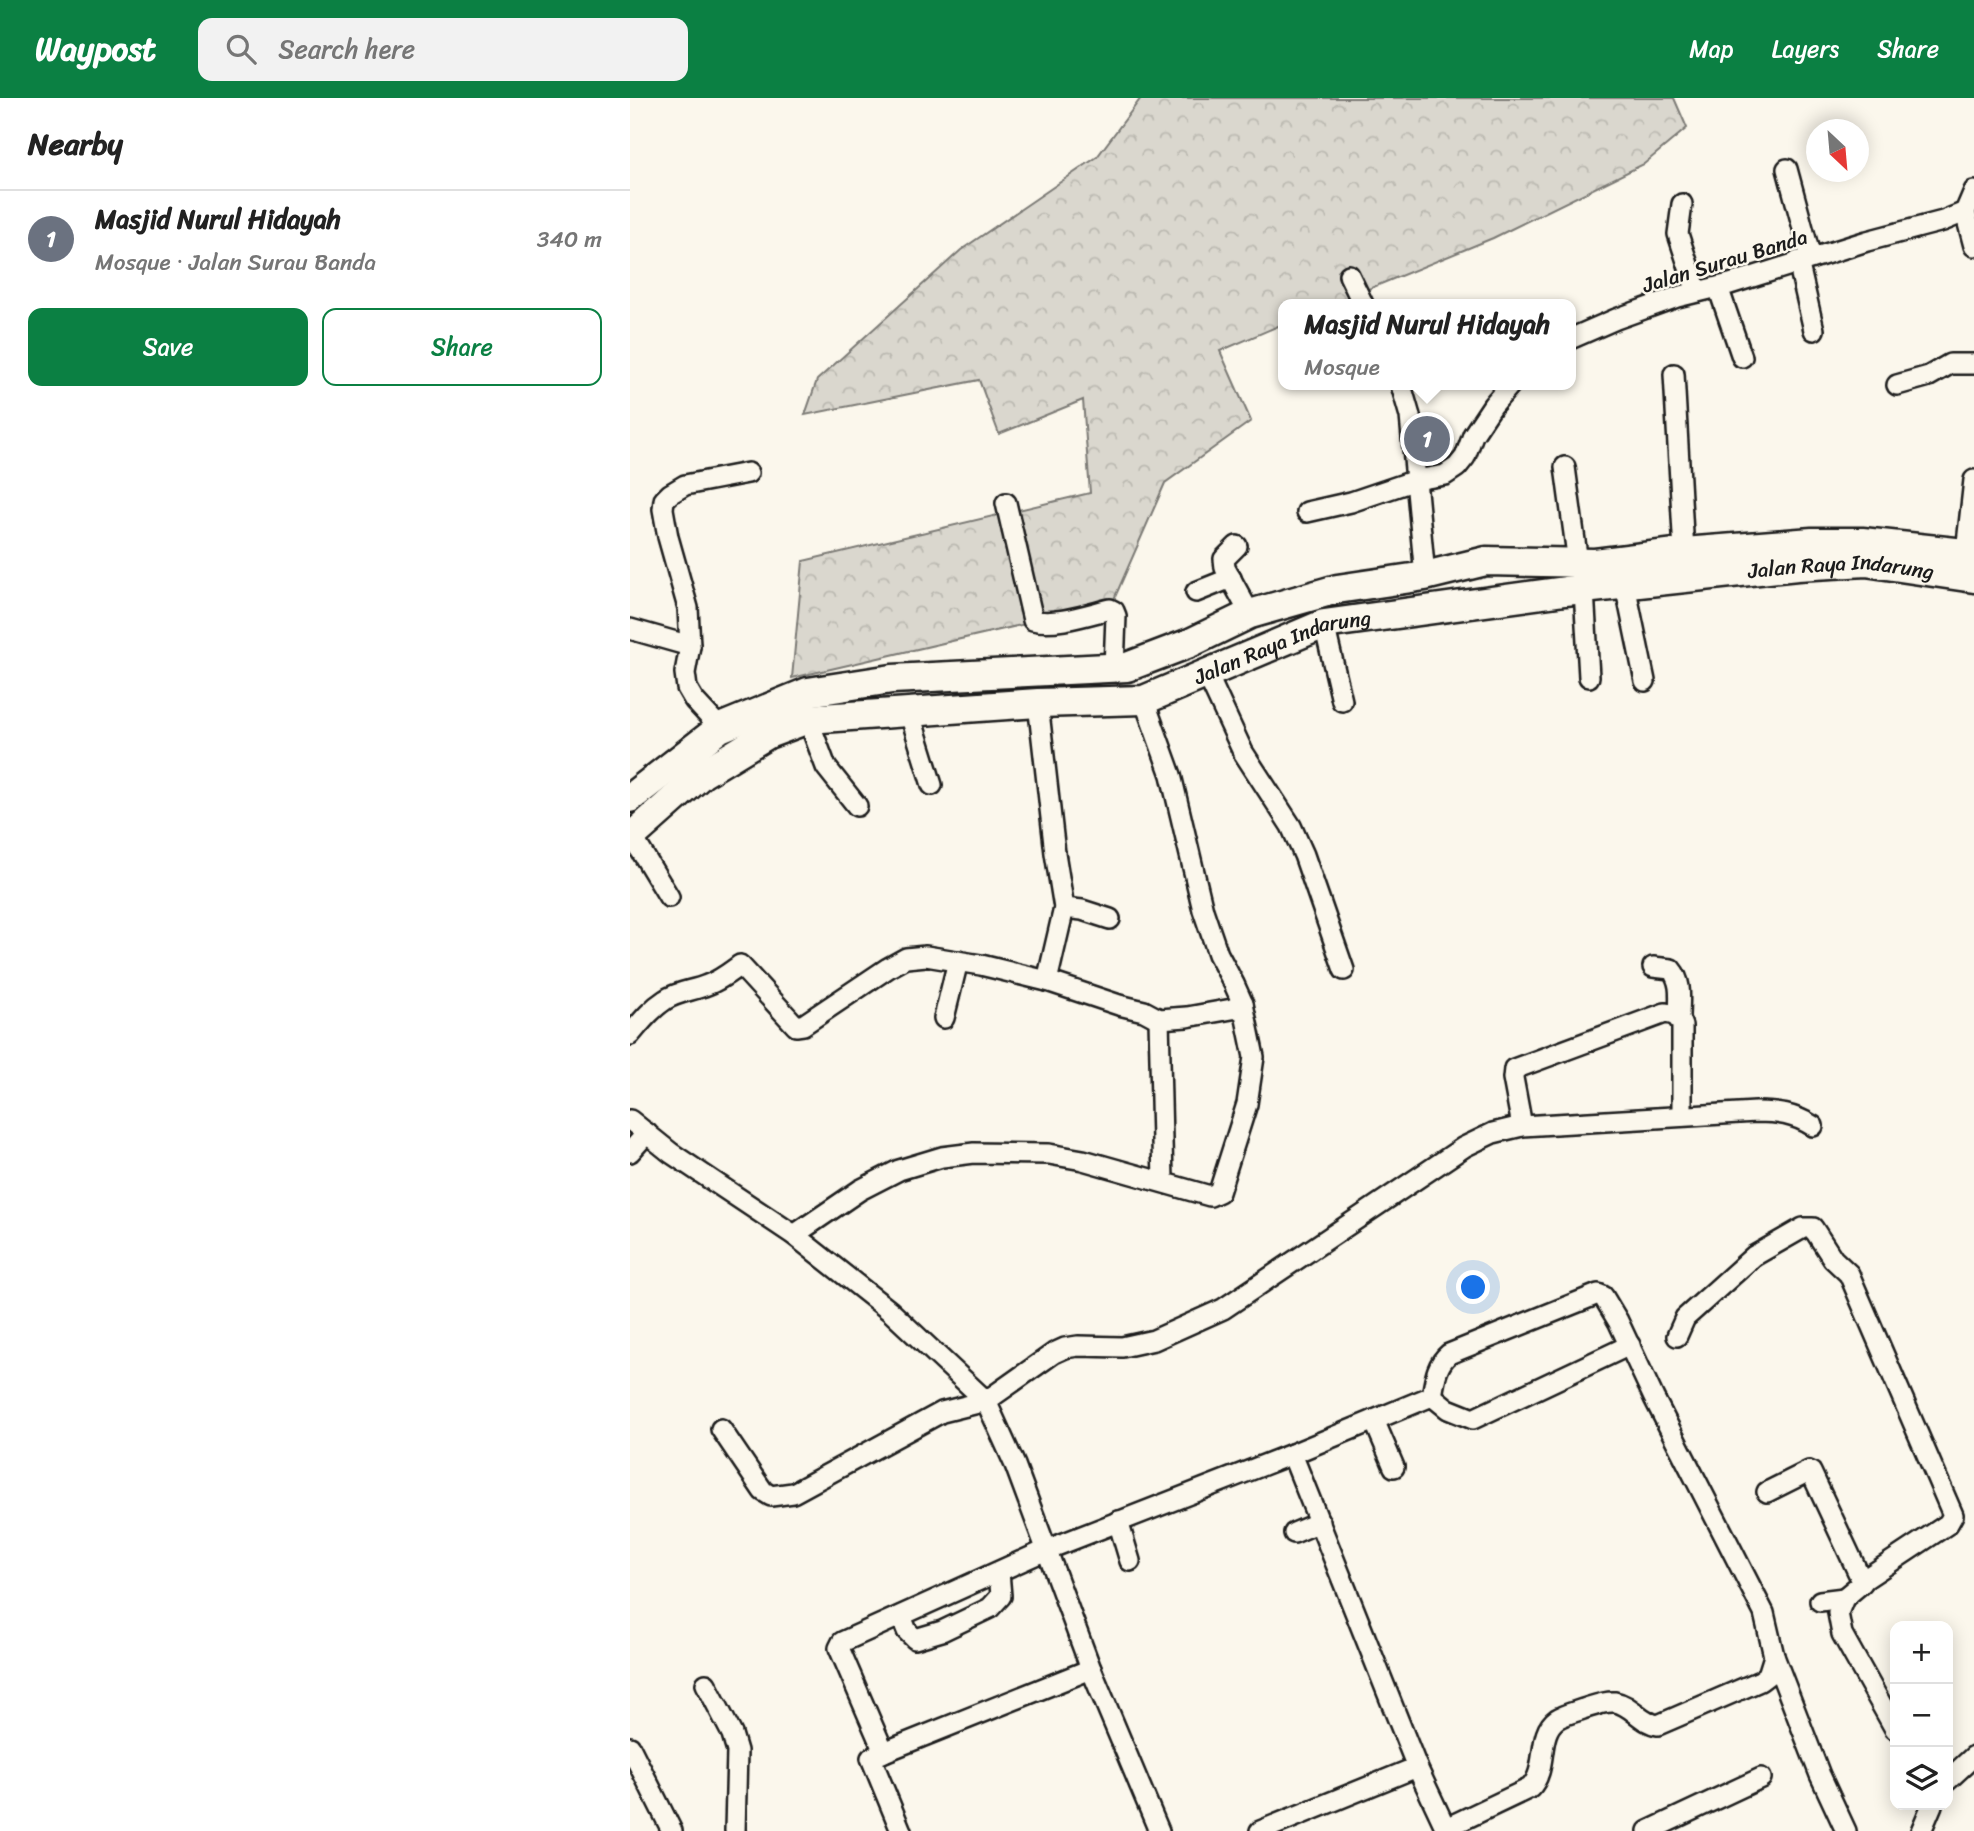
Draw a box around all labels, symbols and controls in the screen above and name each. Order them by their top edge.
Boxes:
search box [198,18,688,81]
text: Waypost [35,20,156,78]
text: Search here [278,26,415,72]
text: Map [1689,28,1734,70]
text: Layers [1772,28,1839,70]
text: Share [1877,28,1939,70]
icon: search [222,30,260,68]
text: Nearby [28,117,123,171]
north arrow [1806,119,1869,182]
text: Masjid Nurul Hidayah [95,196,341,242]
street label: Jalan Surau Banda [1637,218,1813,304]
text: 1 [46,219,56,260]
text: 340 m [537,219,602,260]
text: Mosque · Jalan Surau Banda [95,242,376,283]
popup [1278,299,1576,390]
text: Masjid Nurul Hidayah [1304,301,1550,347]
button: Save [28,308,308,386]
button: Share [322,308,602,386]
text: Mosque [1304,347,1380,388]
pin: 1 [1404,413,1450,465]
street label: Jalan Raya Indarung [1745,543,1937,591]
street label: Jalan Raya Indarung [1187,599,1374,696]
your location [1456,1270,1490,1304]
map controls [1890,1621,1953,1810]
button: + [1890,1621,1953,1684]
button: − [1890,1684,1953,1747]
button: layers [1890,1747,1953,1810]

